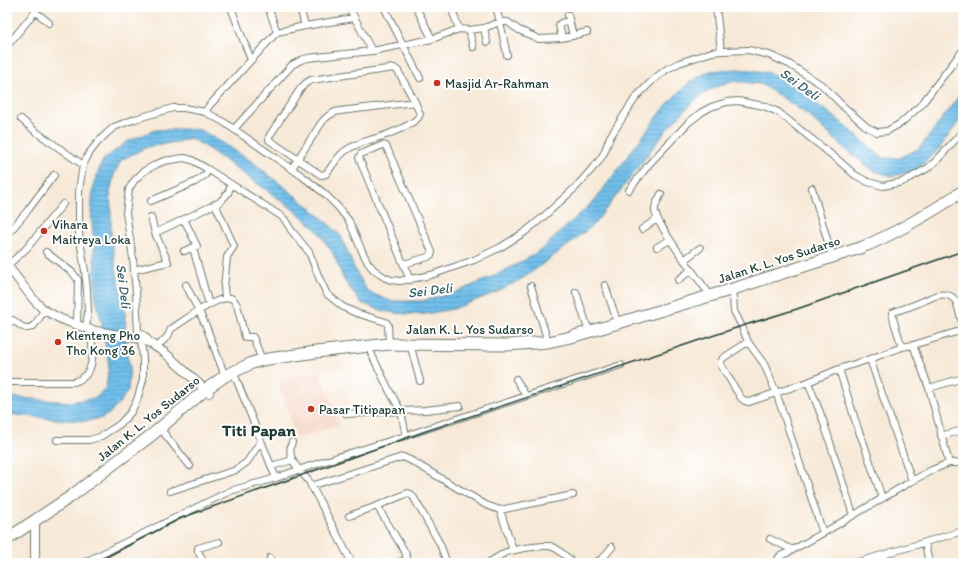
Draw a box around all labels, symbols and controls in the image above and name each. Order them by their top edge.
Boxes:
water label: Sei Deli [777,65,824,105]
place label: Masjid Ar-Rahman [445,76,550,91]
marker: Masjid Ar-Rahman [432,78,442,88]
place label: Vihara Maitreya Loka [52,217,131,247]
marker: Vihara Maitreya Loka [39,226,49,236]
street label: Jalan K. L. Yos Sudarso [716,233,842,286]
water label: Sei Deli [112,263,135,311]
water label: Sei Deli [407,279,455,302]
street label: Jalan K. L. Yos Sudarso [406,322,534,337]
place label: Klenteng Pho Tho Kong 36 [66,328,140,358]
marker: Klenteng Pho Tho Kong 36 [53,337,63,347]
street label: Jalan K. L. Yos Sudarso [94,372,203,464]
place label: Pasar Titipapan [319,402,406,417]
marker: Pasar Titipapan [306,404,316,414]
district label: Titi Papan [221,420,296,441]

